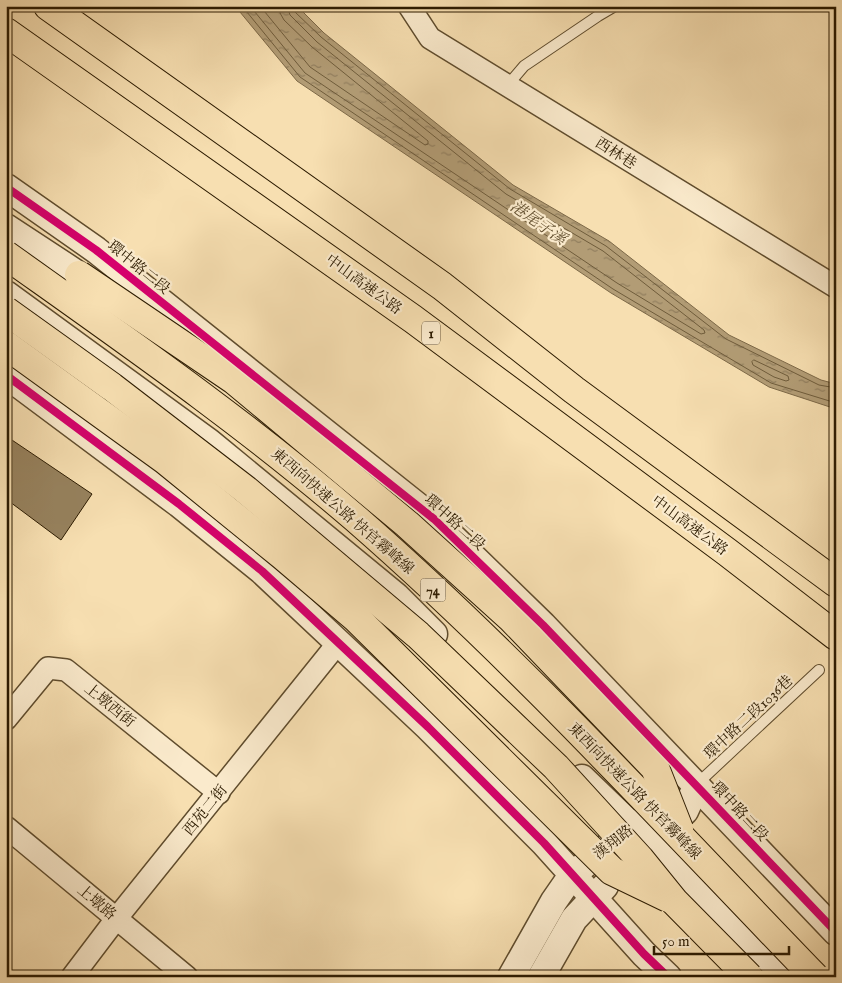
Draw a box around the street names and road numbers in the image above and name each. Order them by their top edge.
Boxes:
street label: 西林巷 [592,133,640,173]
street label: 環中路二段 [104,236,174,298]
street label: 中山高速公路 [322,250,406,319]
road number: 1 [422,322,440,344]
street label: 東西向快速公路 快官霧峰線 [267,444,418,579]
street label: 環中路二段 [420,490,489,555]
street label: 中山高速公路 [648,491,732,560]
road number: 74 [420,578,446,602]
street label: 環中路二段1036巷 [700,671,797,763]
street label: 上墩西街 [80,679,139,732]
street label: 東西向快速公路 快官霧峰線 [564,719,705,864]
street label: 環中路二段 [707,777,772,845]
street label: 西苑二街 [179,781,232,840]
street label: 漢翔路 [590,821,637,864]
street label: 上墩路 [73,881,120,924]

